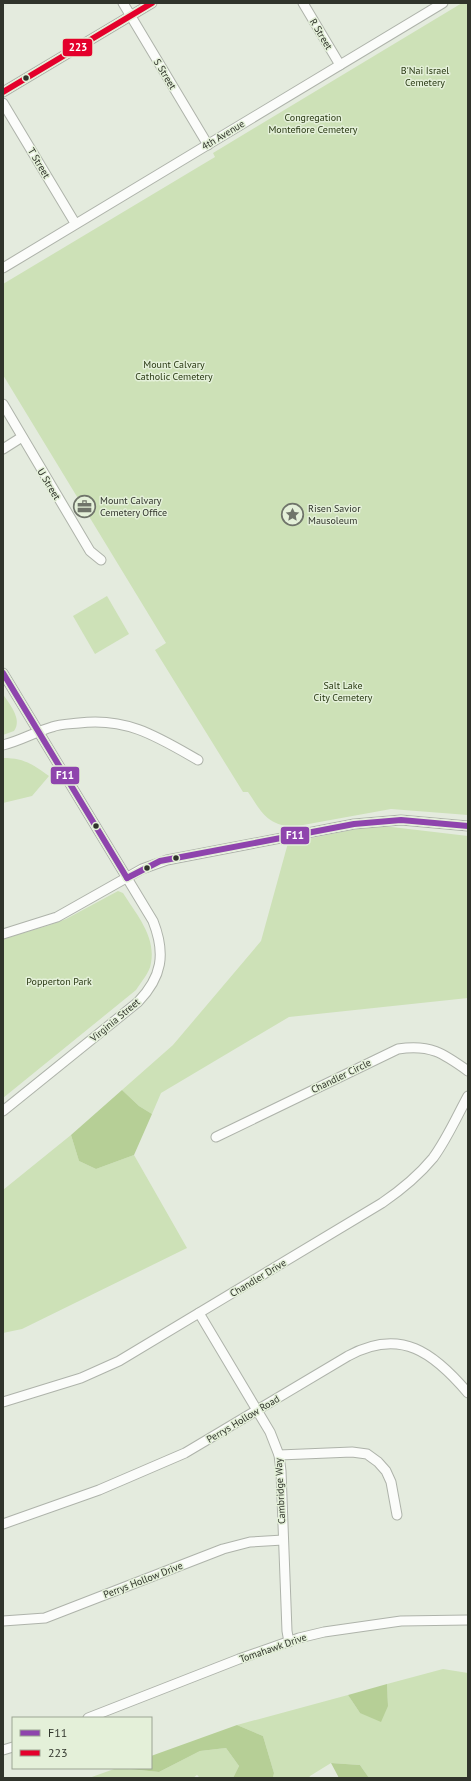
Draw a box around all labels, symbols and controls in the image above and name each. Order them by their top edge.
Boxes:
street label: R Street [307,16,336,53]
line badge: 223 [62,38,93,57]
text: 223 [69,40,87,54]
street label: S Street [151,56,180,92]
park label: B'Nai Israel Cemetery [401,64,449,89]
unlabelled marker [21,73,31,83]
park label: Congregation Montefiore Cemetery [268,111,358,136]
street label: 4th Avenue [199,117,247,153]
street label: T Street [25,145,53,181]
park label: Mount Calvary Catholic Cemetery [135,358,213,383]
street label: U Street [34,466,64,503]
office icon: Mount Calvary Cemetery Office [72,493,98,519]
place label: Mount Calvary Cemetery Office [100,494,167,519]
place icon: Risen Savior Mausoleum [280,501,306,527]
place label: Risen Savior Mausoleum [308,502,361,527]
park label: Salt Lake City Cemetery [314,679,373,704]
line badge: F11 [50,766,80,785]
text: F11 [56,768,74,782]
unlabelled marker [91,821,101,831]
line badge: F11 [280,826,310,845]
text: F11 [286,828,304,842]
unlabelled marker [171,853,181,863]
unlabelled marker [142,863,152,873]
park label: Popperton Park [26,975,92,988]
street label: Virginia Street [87,995,143,1045]
street label: Chandler Circle [309,1056,373,1096]
street label: Chandler Drive [227,1256,289,1300]
street label: Perrys Hollow Road [204,1392,282,1446]
street label: Cambridge Way [272,1457,288,1524]
street label: Perrys Hollow Drive [101,1559,185,1601]
street label: Tomahawk Drive [238,1630,308,1666]
legend [12,1717,152,1769]
text: F11 [48,1725,67,1740]
text: 223 [48,1745,68,1760]

